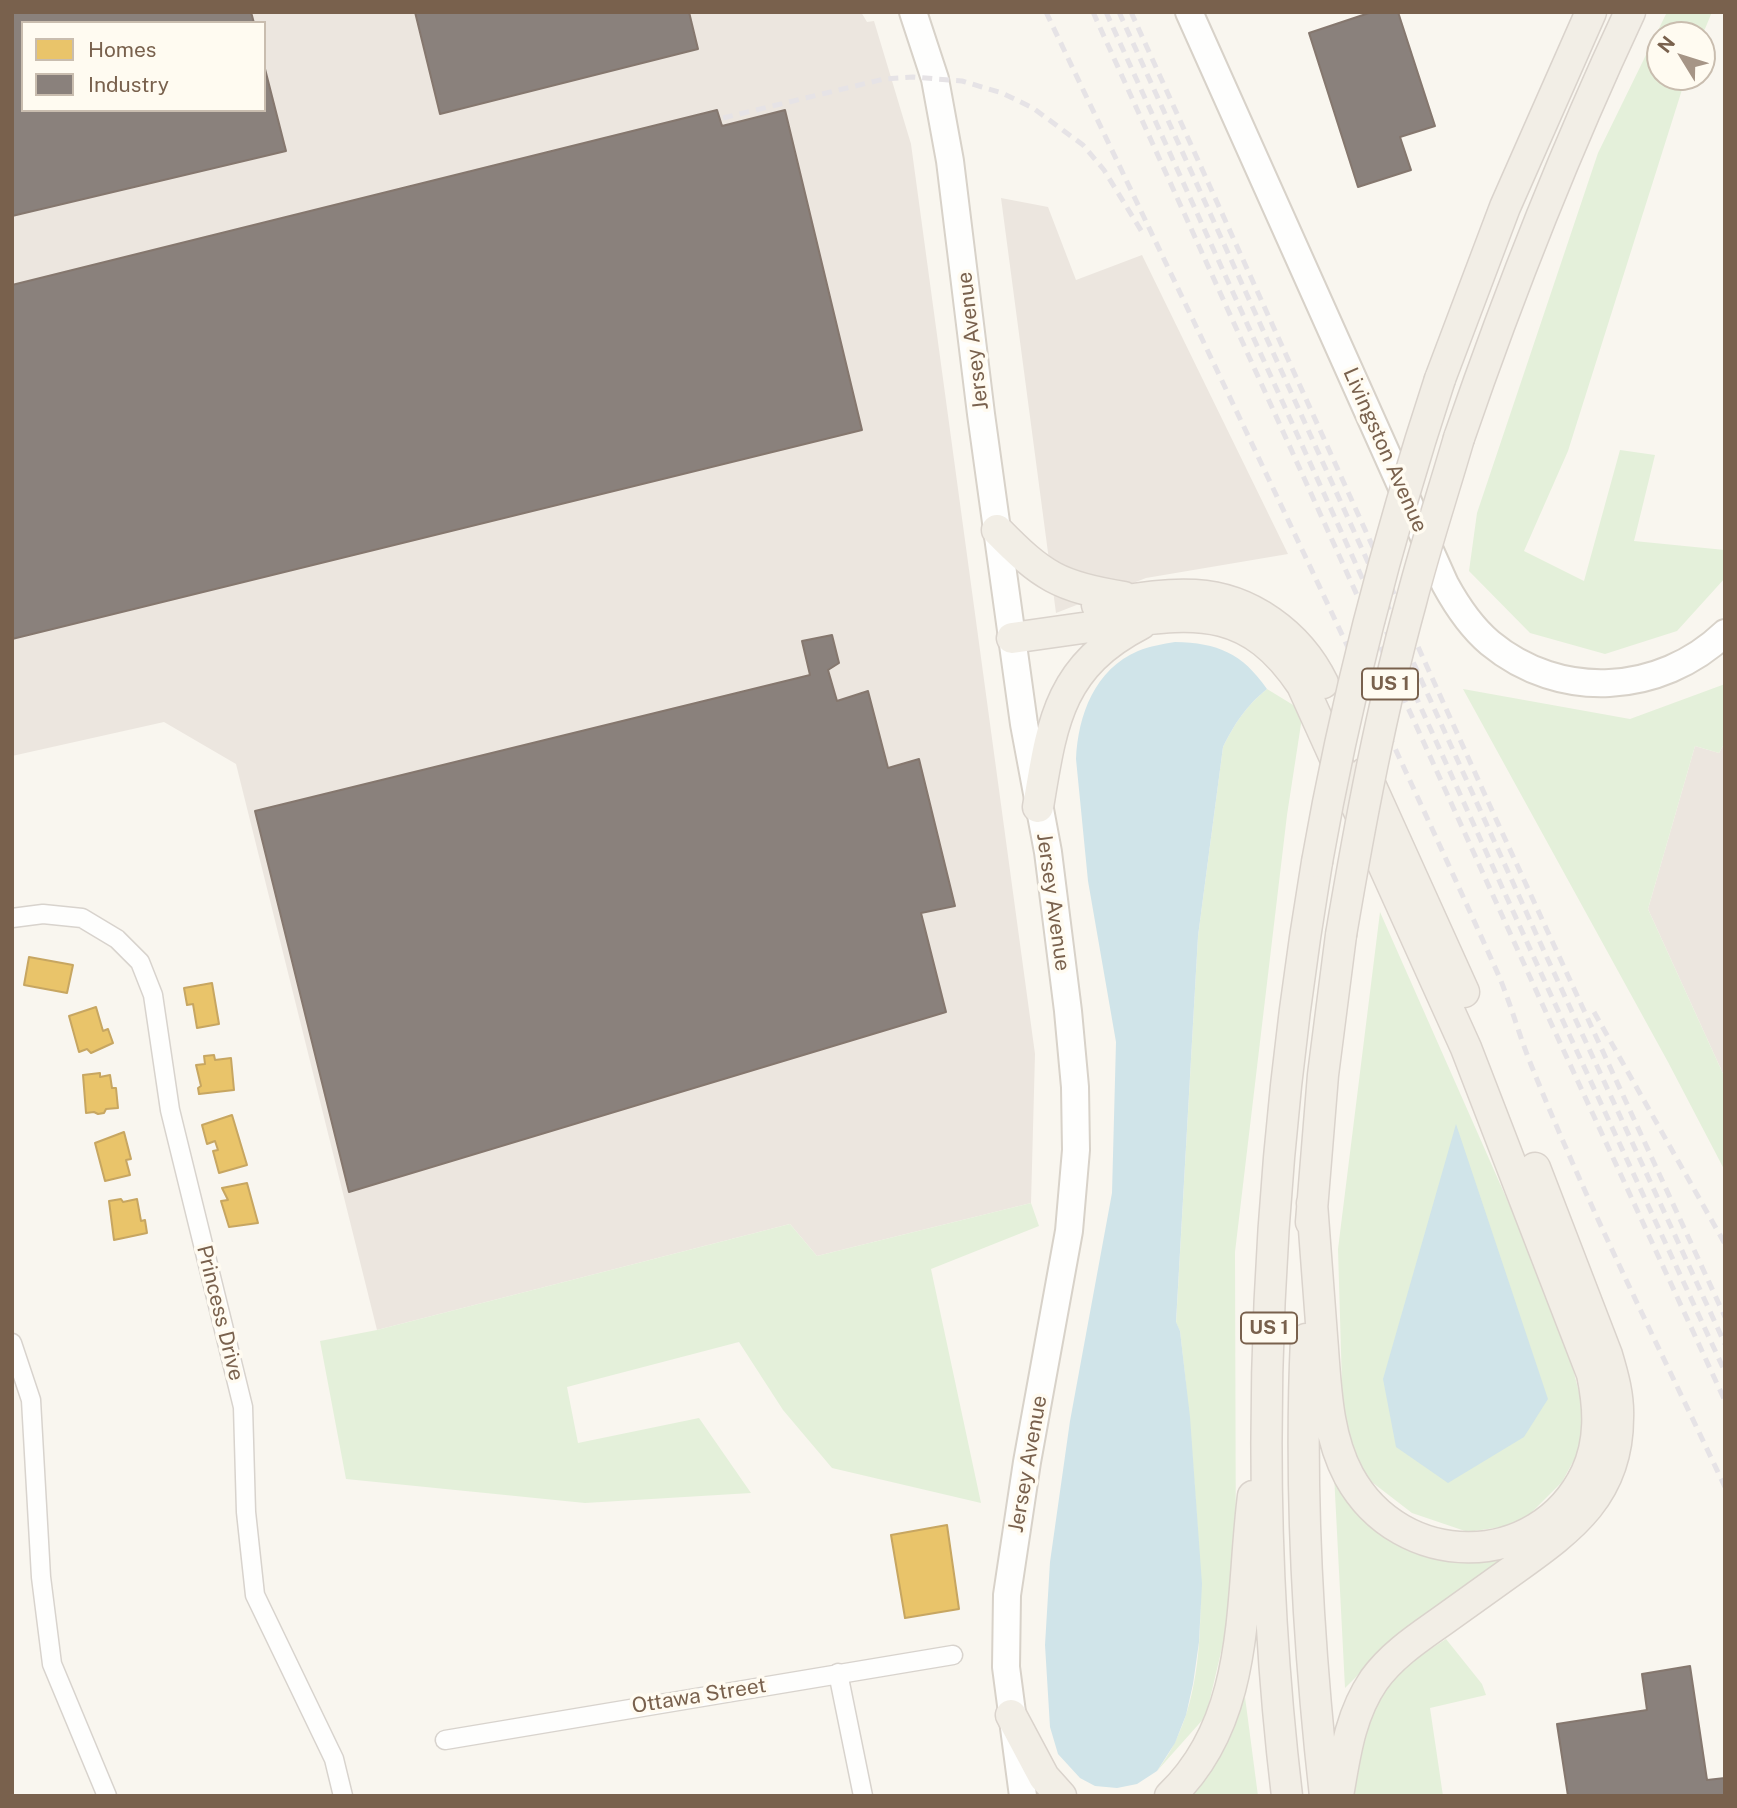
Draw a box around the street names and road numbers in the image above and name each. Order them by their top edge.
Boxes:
street label: Jersey Avenue [952,270,994,412]
street label: Livingston Avenue [1337,364,1433,536]
road number: US 1 [1362,668,1418,699]
street label: Jersey Avenue [1031,831,1075,973]
street label: Princess Drive [191,1243,249,1383]
road number: US 1 [1241,1312,1297,1344]
street label: Jersey Avenue [1004,1393,1052,1535]
street label: Ottawa Street [630,1673,768,1719]

